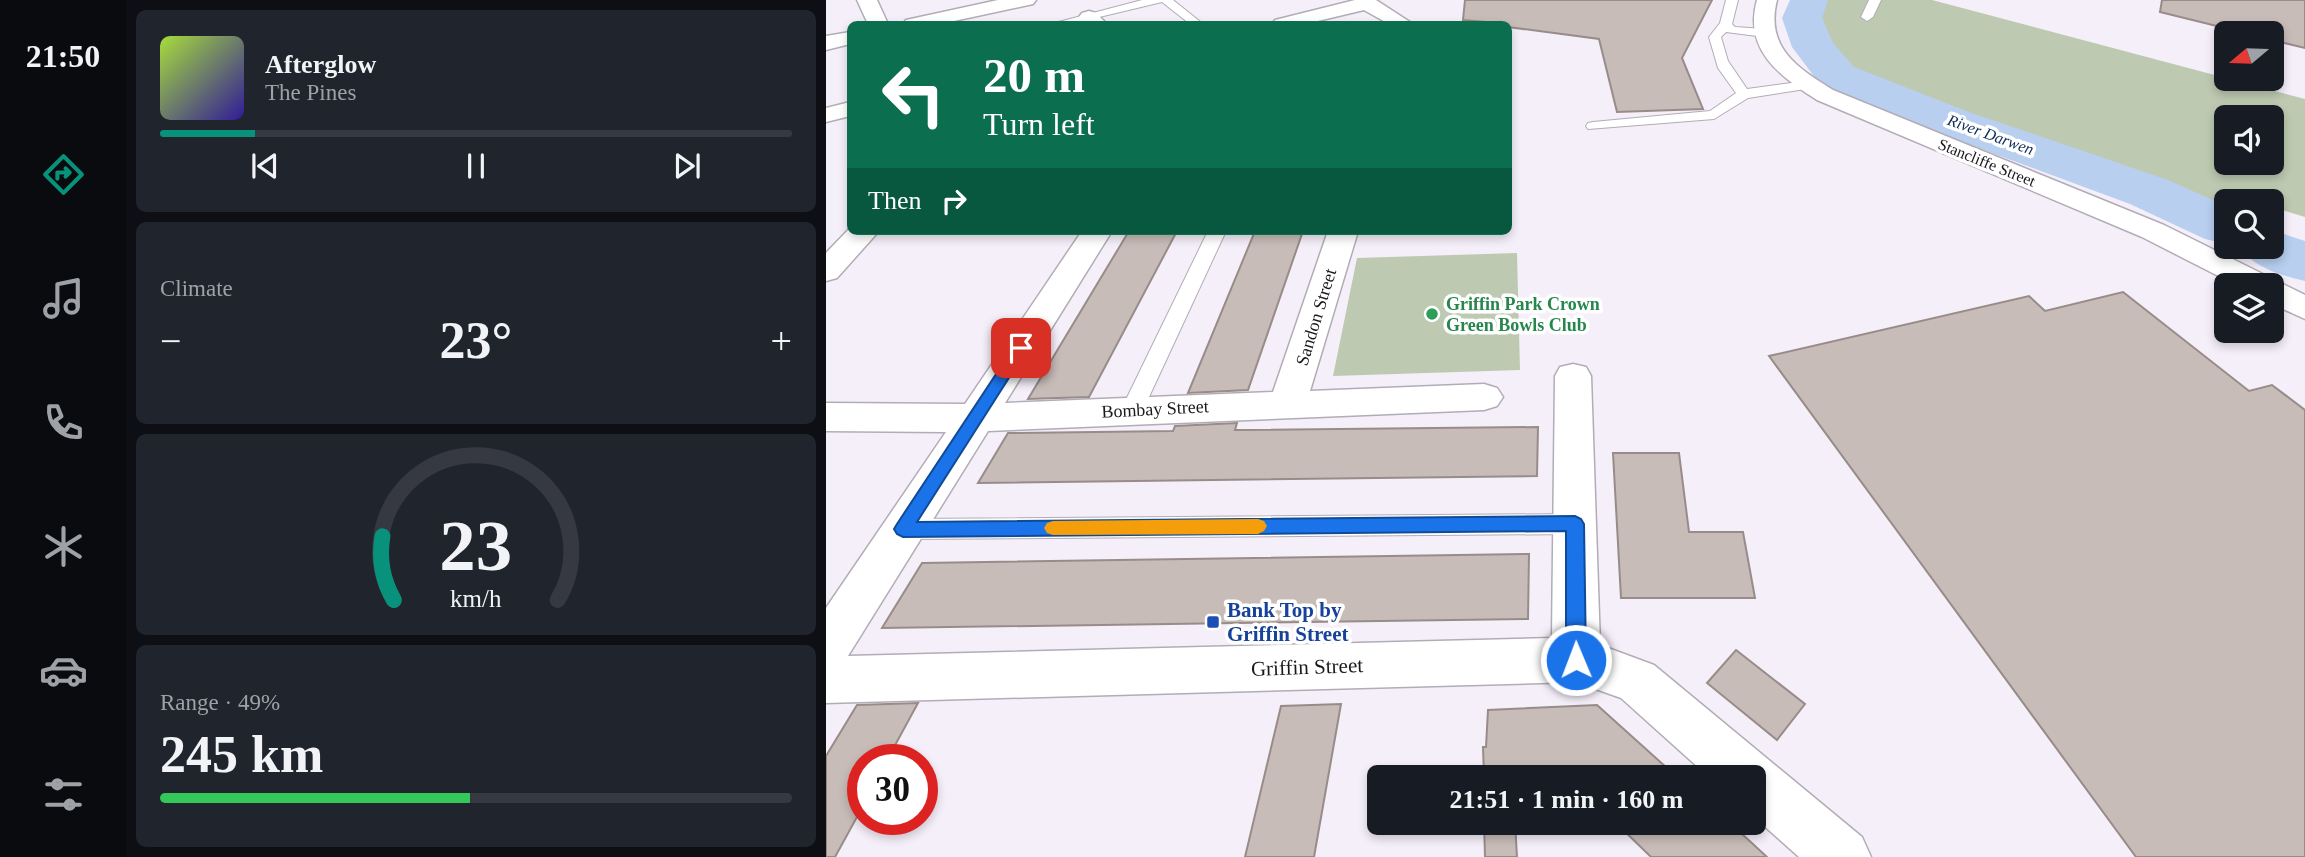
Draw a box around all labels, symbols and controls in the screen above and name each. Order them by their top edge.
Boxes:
north arrow [2214,21,2284,91]
map controls [2214,21,2284,343]
text: 21:50 [26,38,100,74]
text: 20 m [983,48,1085,103]
icon: left [868,49,959,140]
text: Afterglow [265,50,376,79]
text: The Pines [265,80,356,105]
button: sound [2214,105,2284,175]
text: Turn left [983,106,1095,142]
water label: River Darwen [1945,111,2036,158]
street label: Stancliffe Street [1936,135,2038,190]
icon: previous [246,147,284,185]
icon: pause [457,147,495,185]
icon: next [668,147,706,185]
icon: directions [39,150,88,199]
icon: right [935,182,973,220]
text: Then [868,186,921,215]
button: search [2214,189,2284,259]
street label: Sandon Street [1292,266,1340,368]
button: layers [2214,273,2284,343]
icon: music [39,274,88,323]
text: Climate [160,276,233,301]
place label: Griffin Park Crown Green Bowls Club [1446,294,1600,335]
marker: Griffin Park Crown Green Bowls Club [1424,306,1440,322]
text: 23° [440,312,512,369]
pin [991,318,1051,378]
text: − [160,320,181,362]
text: + [771,320,792,362]
icon: arrive [1002,329,1040,367]
street label: Bombay Street [1101,396,1209,422]
icon: phone [39,398,88,447]
text: 23 [440,506,512,587]
icon: climate [39,522,88,571]
text: km/h [450,585,502,612]
place label: Bank Top by Griffin Street [1227,598,1349,646]
marker: Bank Top by Griffin Street [1205,614,1221,630]
position arrow [1539,623,1613,697]
icon: car [39,646,88,695]
street label: Griffin Street [1251,653,1364,681]
text: Range · 49% [160,690,280,715]
text: 245 km [160,726,323,783]
speed limit sign: 30 [847,744,938,835]
icon: filters [39,770,88,819]
text: 21:51 · 1 min · 160 m [1450,785,1684,814]

